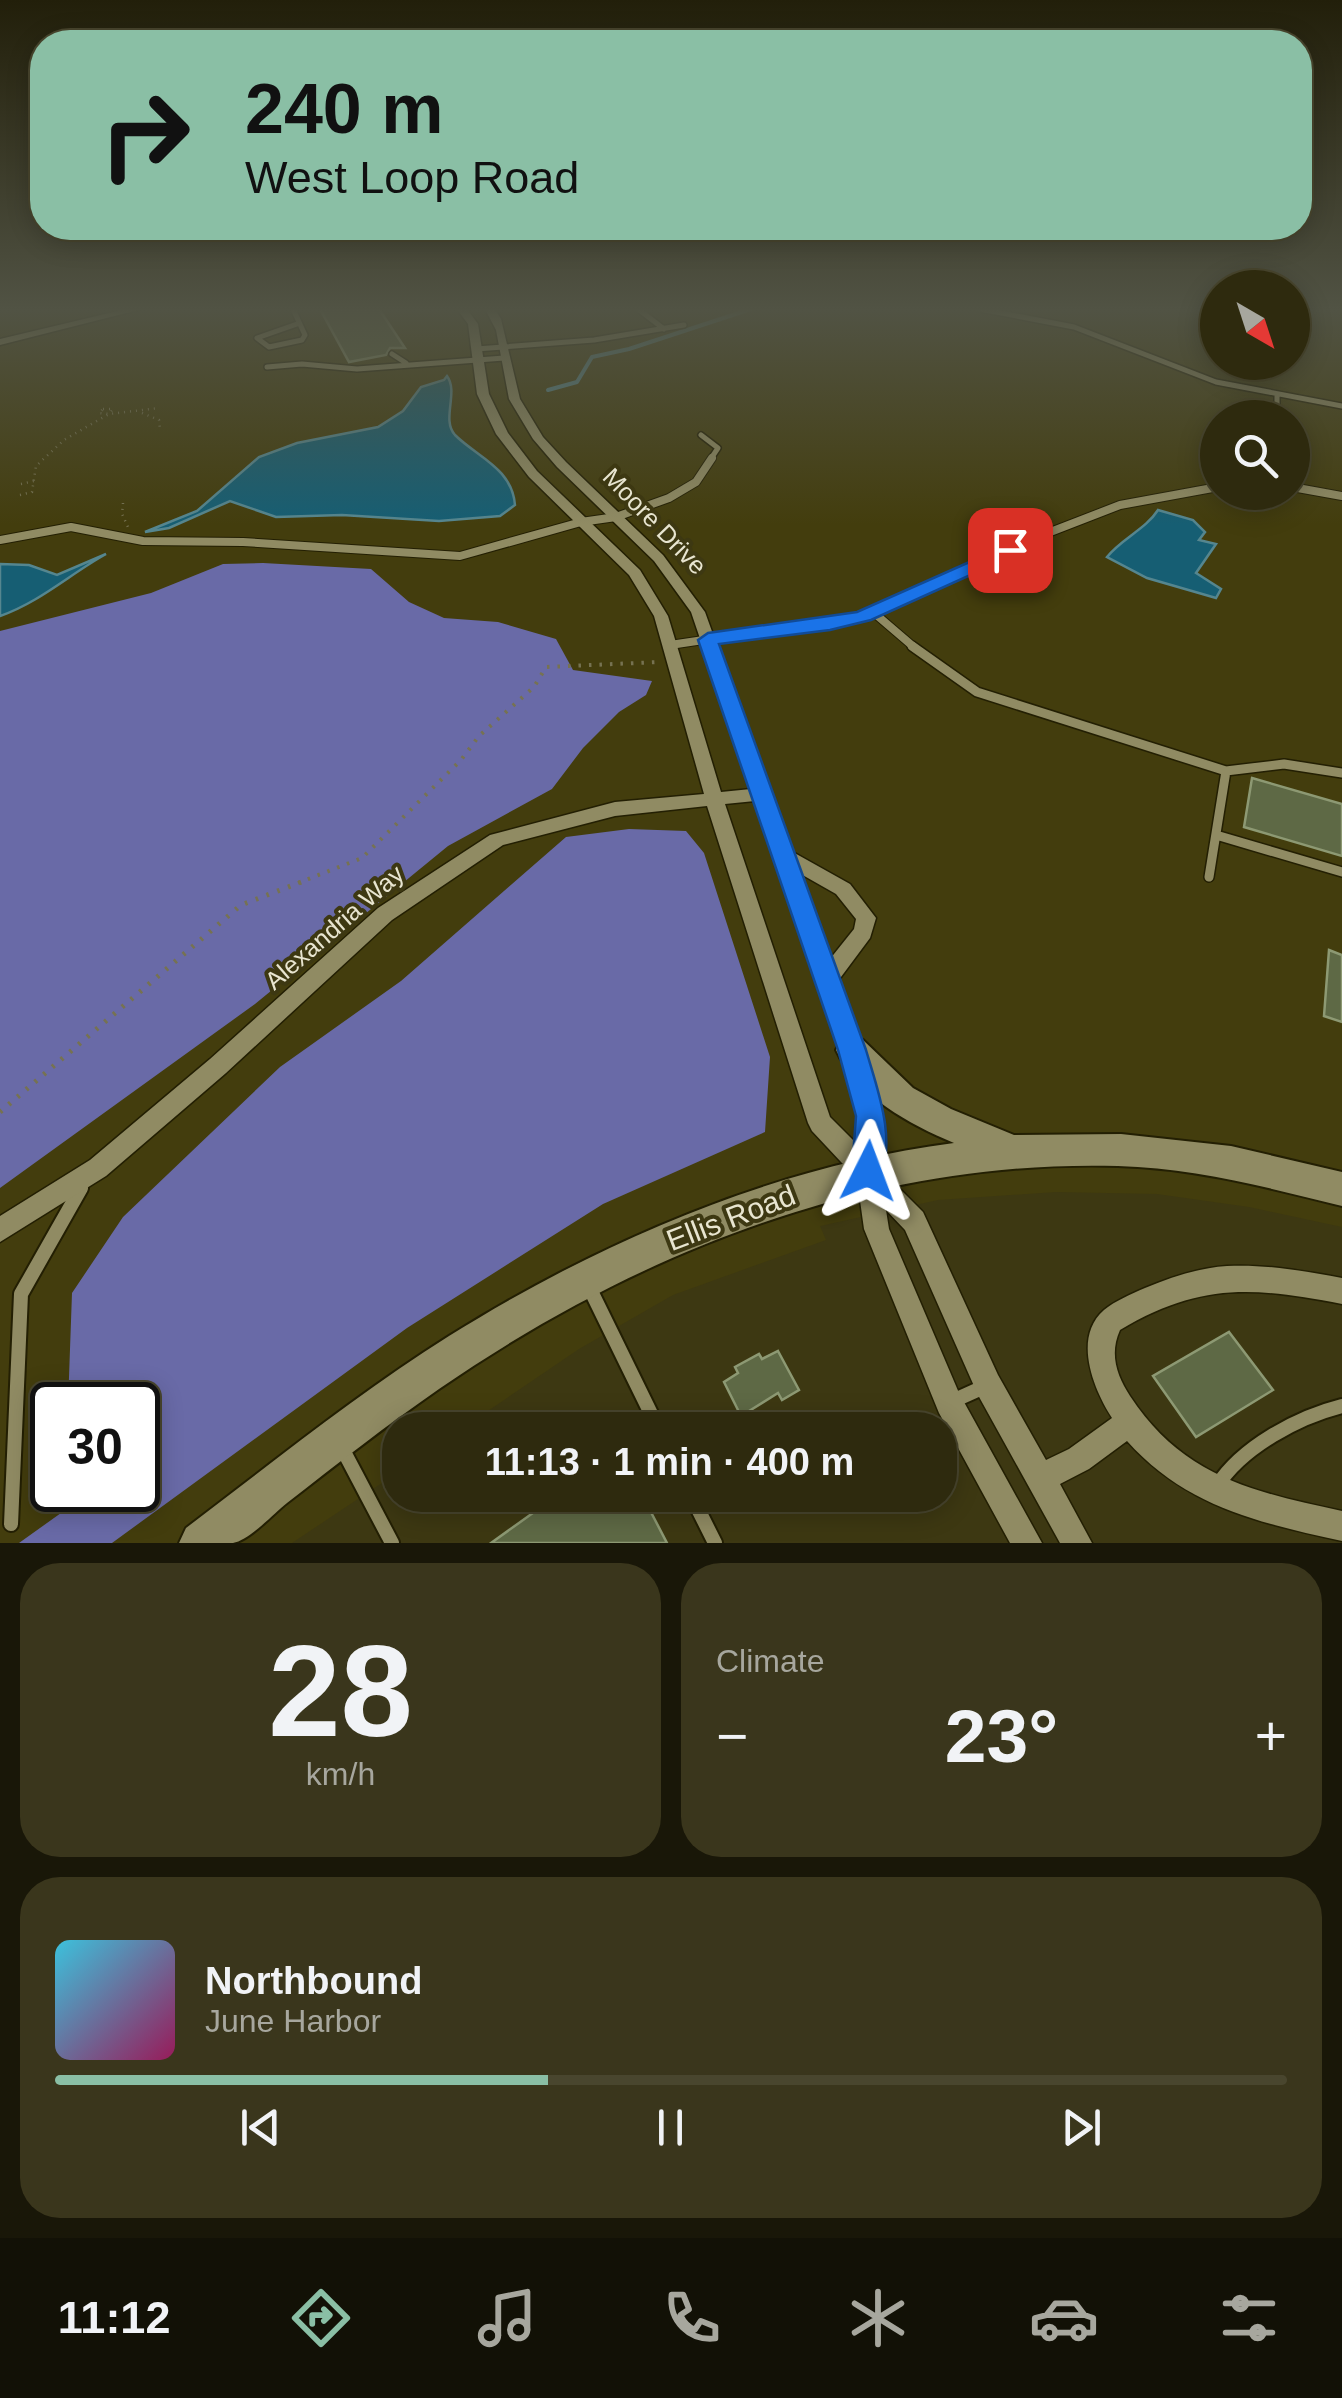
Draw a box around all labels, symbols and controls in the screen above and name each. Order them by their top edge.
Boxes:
icon: right [80,70,210,200]
text: 240 m [245,70,443,148]
text: West Loop Road [245,152,579,203]
north arrow [1200,270,1310,380]
map controls [1200,270,1310,510]
button: search [1200,400,1310,510]
street label: Moore Drive [598,462,712,580]
pin [968,508,1053,593]
icon: arrive [983,523,1038,578]
street label: Alexandria Way [259,859,409,995]
position arrow [816,1119,920,1223]
street label: Ellis Road [662,1178,800,1257]
speed limit sign: 30 [30,1382,160,1512]
text: 11:13 · 1 min · 400 m [485,1441,854,1483]
text: 28 [268,1618,413,1764]
text: Climate [716,1643,824,1679]
text: 23° [945,1694,1058,1778]
text: − [716,1705,748,1767]
text: + [1255,1705,1287,1767]
text: km/h [306,1756,375,1792]
text: Northbound [205,1960,422,2002]
text: June Harbor [205,2003,381,2039]
icon: previous [233,2100,288,2155]
icon: pause [643,2100,698,2155]
icon: next [1054,2100,1109,2155]
icon: directions [286,2283,356,2353]
icon: music [472,2283,542,2353]
icon: phone [657,2283,727,2353]
icon: climate [843,2283,913,2353]
icon: car [1029,2283,1099,2353]
icon: filters [1214,2283,1284,2353]
text: 11:12 [58,2292,170,2343]

